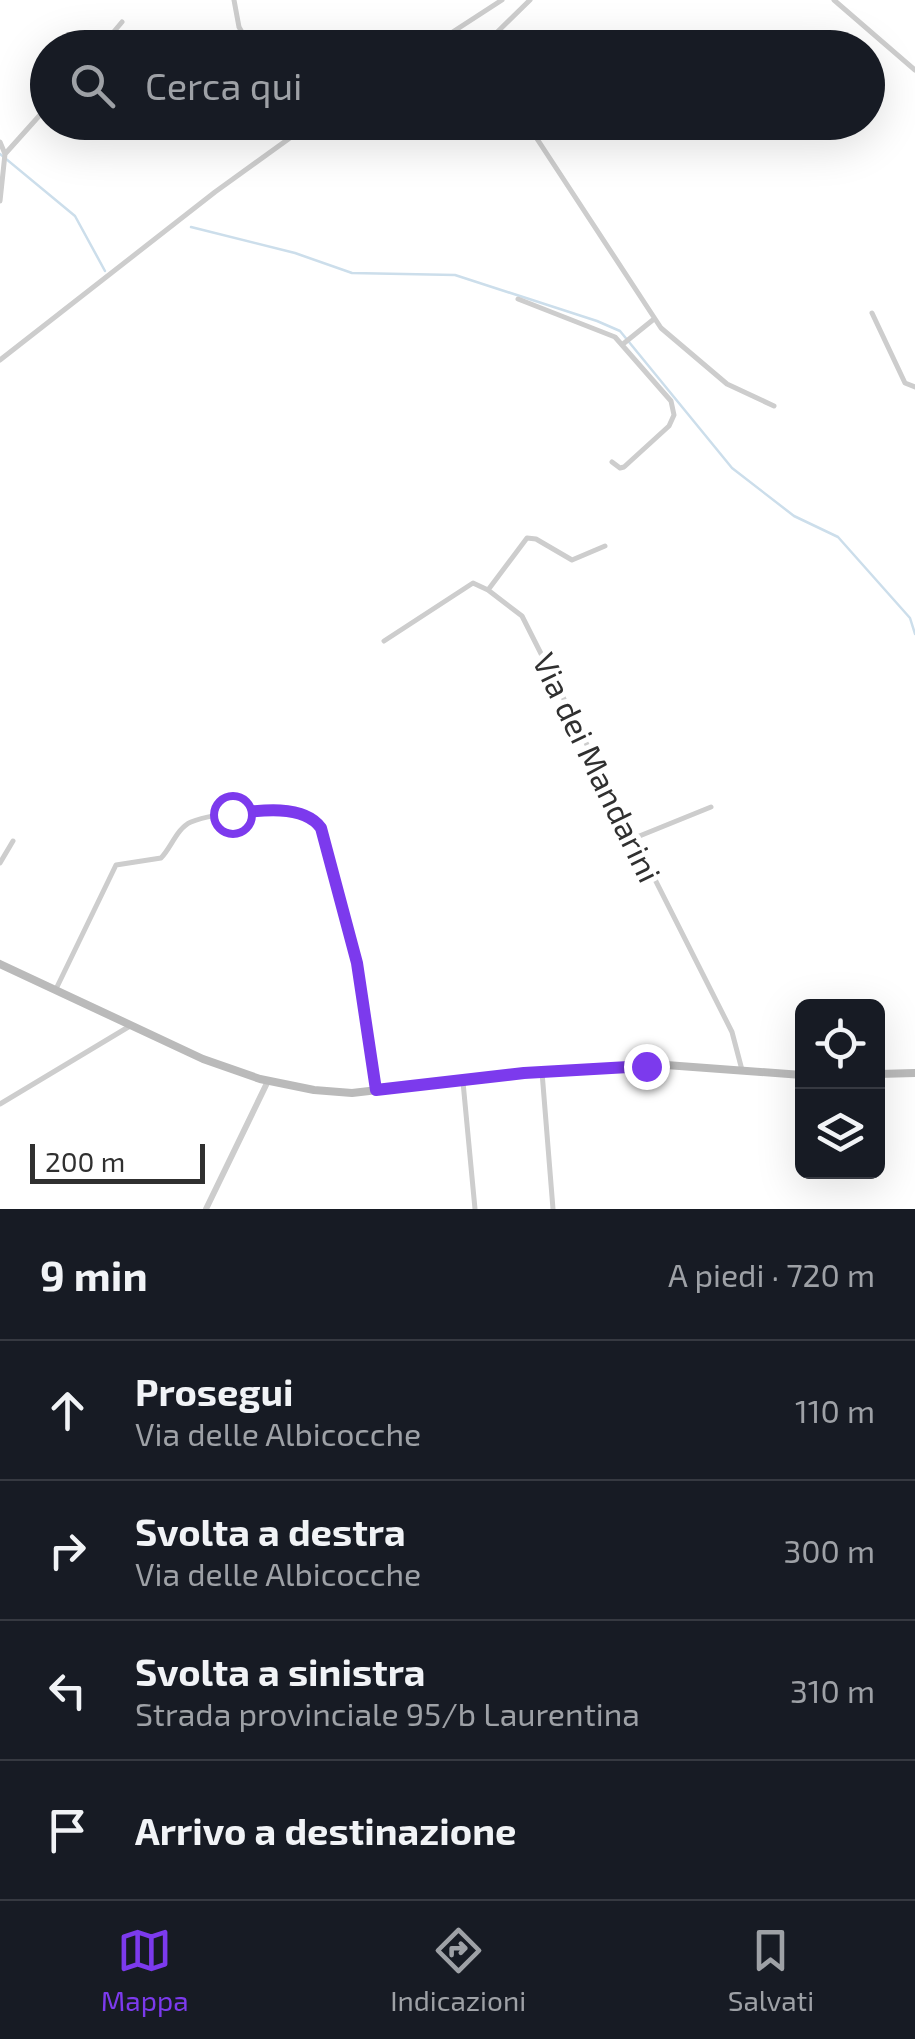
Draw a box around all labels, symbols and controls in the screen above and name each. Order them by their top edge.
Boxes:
search box [30,30,885,140]
icon: search [65,58,120,113]
text: Cerca qui [145,62,302,108]
street label: Via dei Mandarini [526,646,670,888]
route start [210,792,256,838]
map controls [795,999,885,1179]
button: locate [795,999,885,1089]
route end [624,1044,670,1090]
button: layers [795,1089,885,1179]
scale bar [30,1139,205,1184]
text: 200 m [45,1144,125,1178]
text: 9 min [40,1249,148,1299]
text: A piedi · 720 m [668,1255,875,1293]
text: Prosegui [135,1368,294,1414]
icon: ahead [40,1383,95,1438]
text: 110 m [795,1391,875,1429]
text: Via delle Albicocche [135,1414,421,1452]
text: Svolta a destra [135,1508,406,1554]
icon: right [40,1523,95,1578]
text: 300 m [783,1531,875,1569]
text: Via delle Albicocche [135,1554,421,1592]
text: Svolta a sinistra [135,1648,425,1694]
icon: left [40,1663,95,1718]
text: 310 m [790,1671,875,1709]
text: Strada provinciale 95/b Laurentina [135,1694,640,1732]
icon: arrive [40,1803,95,1858]
text: Arrivo a destinazione [135,1807,516,1853]
tab: Mappa [101,1923,189,2017]
tab: Indicazioni [390,1923,526,2017]
tab: Salvati [728,1923,814,2017]

